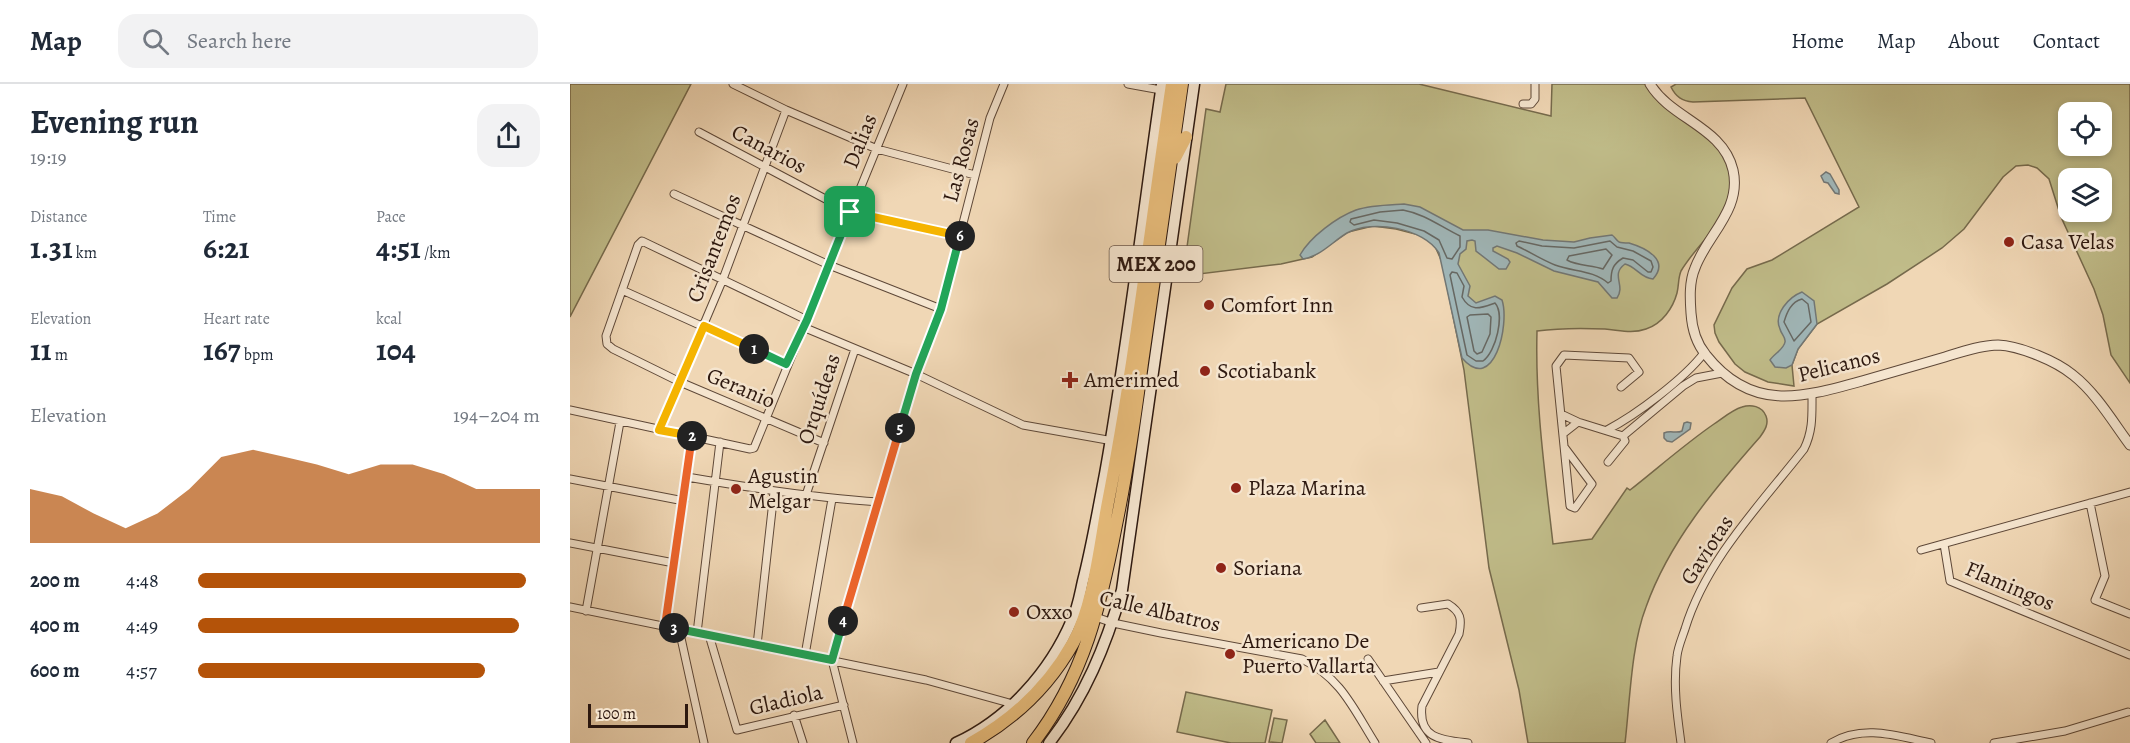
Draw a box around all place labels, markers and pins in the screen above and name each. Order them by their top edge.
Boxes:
pin [824,186,875,237]
pin: 6 [945,221,975,251]
place label: Casa Velas [2021,227,2115,257]
marker: Casa Velas [2002,235,2016,249]
place label: Comfort Inn [1221,290,1333,320]
marker: Comfort Inn [1202,298,1216,312]
pin: 1 [739,334,769,364]
place label: Scotiabank [1217,356,1316,386]
marker: Scotiabank [1198,364,1212,378]
place label: Amerimed [1083,365,1179,395]
marker: Amerimed [1061,371,1079,389]
pin: 5 [885,413,915,443]
pin: 2 [677,421,707,451]
place label: Agustin Melgar [747,461,818,516]
place label: Plaza Marina [1248,473,1367,503]
marker: Plaza Marina [1229,481,1243,495]
marker: Agustin Melgar [729,482,743,496]
place label: Soriana [1233,553,1303,583]
marker: Soriana [1214,561,1228,575]
place label: Oxxo [1026,597,1073,627]
marker: Oxxo [1007,605,1021,619]
pin: 4 [828,606,858,636]
pin: 3 [659,613,689,643]
place label: Americano De Puerto Vallarta [1241,626,1376,681]
marker: Americano De Puerto Vallarta [1223,647,1237,661]

